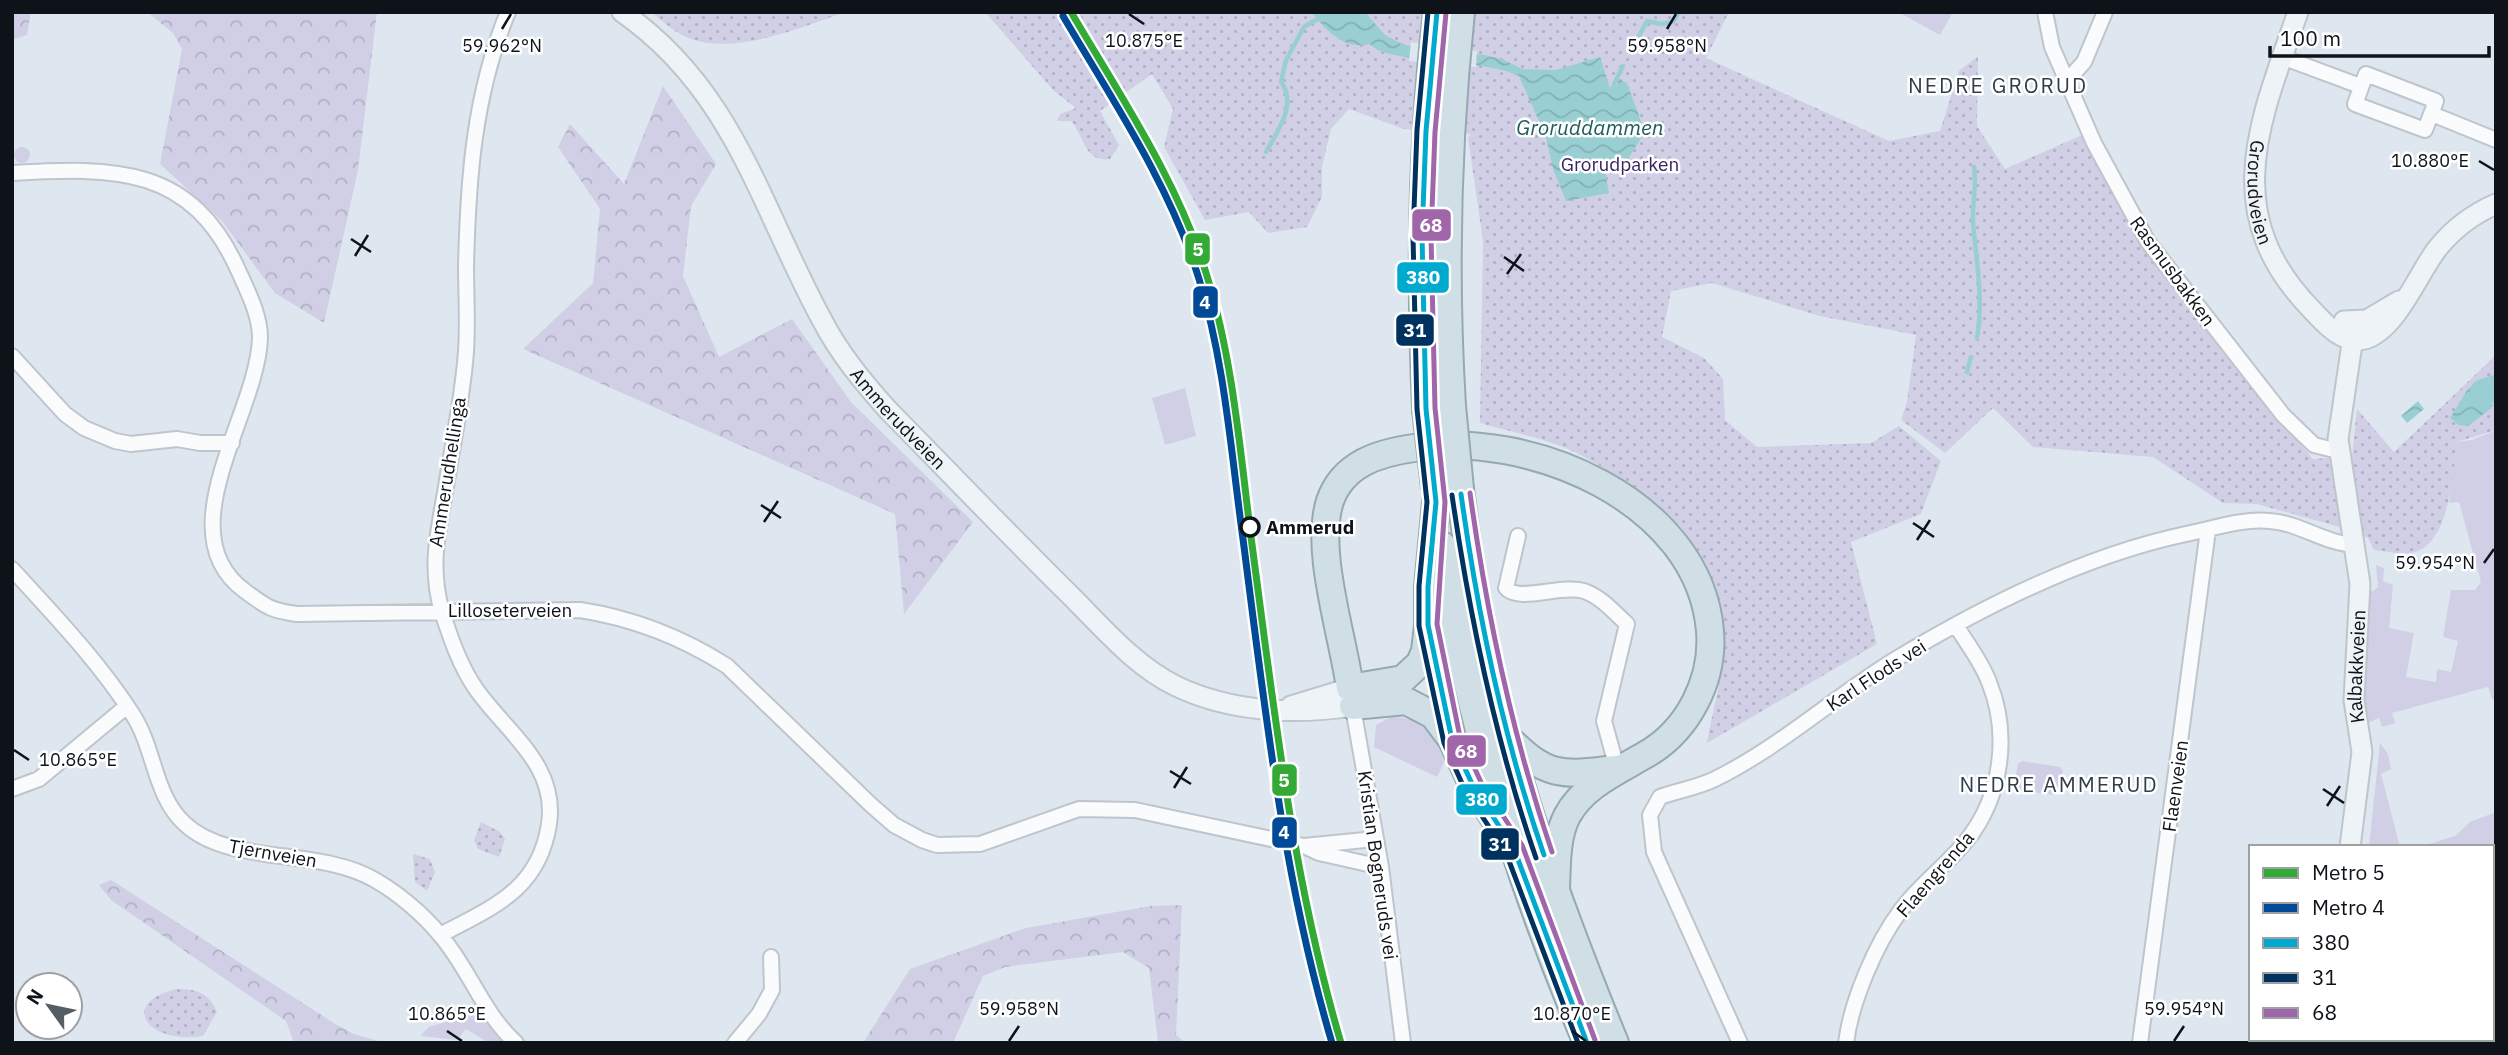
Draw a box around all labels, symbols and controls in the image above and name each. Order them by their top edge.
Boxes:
scale bar [2270,14,2489,58]
text: 100 m [2280,24,2341,52]
text: 10.875°E [1105,29,1183,52]
text: 59.962°N [462,34,542,57]
text: 59.958°N [1627,34,1707,57]
district label: NEDRE GRORUD [1908,71,2088,99]
water label: Groruddammen [1516,113,1664,141]
street label: Grorudveien [2242,138,2278,248]
text: 10.880°E [2391,149,2469,172]
park label: Grorudparken [1561,152,1679,176]
line badge: 68 [1411,208,1452,242]
street label: Rasmusbakken [2125,211,2221,331]
text: 68 [1420,213,1442,237]
line badge: 5 [1184,232,1211,266]
text: 5 [1192,237,1204,261]
line badge: 380 [1396,261,1450,294]
text: 380 [1406,265,1440,289]
line badge: 4 [1192,285,1219,319]
text: 4 [1199,290,1211,314]
line badge: 31 [1395,313,1435,347]
text: 31 [1404,318,1427,342]
street label: Ammerudveien [845,363,951,474]
street label: Ammerudhellinga [423,395,471,549]
place label: Ammerud [1266,515,1354,539]
marker: Ammerud [1240,517,1260,537]
text: 59.954°N [2395,551,2475,574]
street label: Lilloseterveien [448,598,572,622]
street label: Kalbakkveien [2342,609,2371,725]
street label: Karl Flods vei [1822,634,1930,716]
line badge: 68 [1446,734,1487,768]
street label: Flaenveien [2157,738,2193,834]
text: 68 [1455,739,1477,763]
text: 10.865°E [39,748,117,771]
line badge: 5 [1271,763,1298,797]
text: 5 [1278,768,1290,792]
street label: Kristian Bogneruds vei [1353,769,1403,961]
district label: NEDRE AMMERUD [1959,770,2159,798]
line badge: 380 [1455,783,1508,816]
text: 380 [1465,787,1499,811]
line badge: 4 [1271,816,1298,849]
text: 4 [1278,820,1290,844]
street label: Flaengrenda [1891,826,1979,922]
line badge: 31 [1480,827,1520,861]
text: 31 [1489,832,1512,856]
street label: Tjernveien [227,833,319,873]
legend [2249,845,2494,1041]
text: Metro 5 [2312,858,2385,886]
text: Metro 4 [2312,893,2385,921]
text: 380 [2312,928,2350,956]
text: 31 [2312,963,2337,991]
north arrow [14,971,84,1041]
text: N [21,984,49,1009]
text: 59.958°N [979,997,1059,1020]
text: 59.954°N [2144,997,2224,1020]
text: 68 [2312,998,2337,1026]
text: 10.865°E [408,1002,486,1025]
text: 10.870°E [1533,1002,1611,1025]

